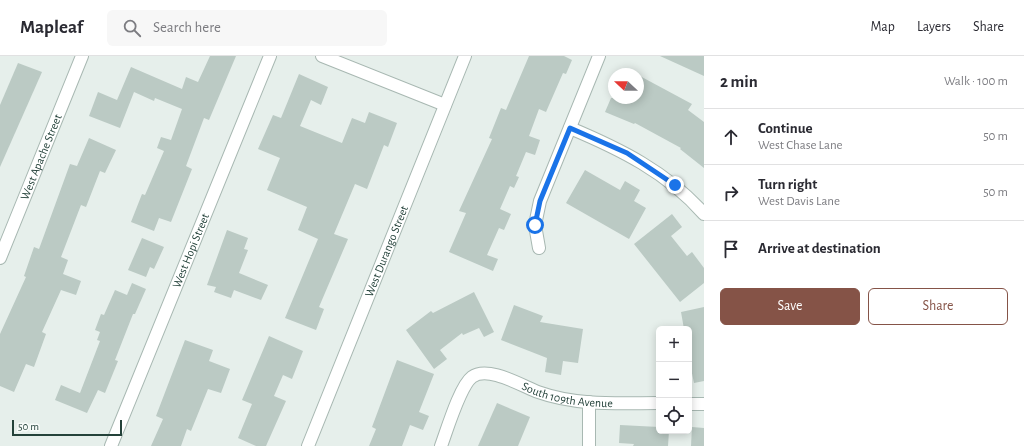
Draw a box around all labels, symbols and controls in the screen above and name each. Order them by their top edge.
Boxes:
search box [107,10,387,46]
icon: search [121,17,143,39]
text: Mapleaf [20,18,83,37]
text: Search here [153,20,221,35]
text: Map [870,20,895,34]
text: Layers [917,20,951,34]
text: Share [973,20,1004,34]
north arrow [608,68,644,104]
text: 2 min [720,73,758,90]
text: Walk · 100 m [944,75,1008,88]
street label: West Apache Street [18,112,64,201]
text: Continue [758,121,813,136]
icon: ahead [720,126,742,148]
text: 50 m [983,130,1008,143]
text: West Chase Lane [758,139,843,152]
route end [666,176,684,194]
text: Turn right [758,177,817,192]
icon: right [720,182,742,204]
text: 50 m [983,186,1008,199]
text: West Davis Lane [758,195,840,208]
street label: West Durango Street [363,204,410,299]
street label: West Hopi Street [170,212,211,290]
route start [526,216,544,234]
icon: arrive [720,238,742,260]
text: Arrive at destination [758,241,881,256]
button: Save [720,288,860,325]
button: Share [868,288,1008,325]
map controls [656,326,692,434]
button: + [656,326,692,362]
button: − [656,362,692,398]
street label: South 109th Avenue [520,380,613,409]
button: locate [656,398,692,434]
scale bar [12,418,122,437]
text: 50 m [18,421,39,432]

